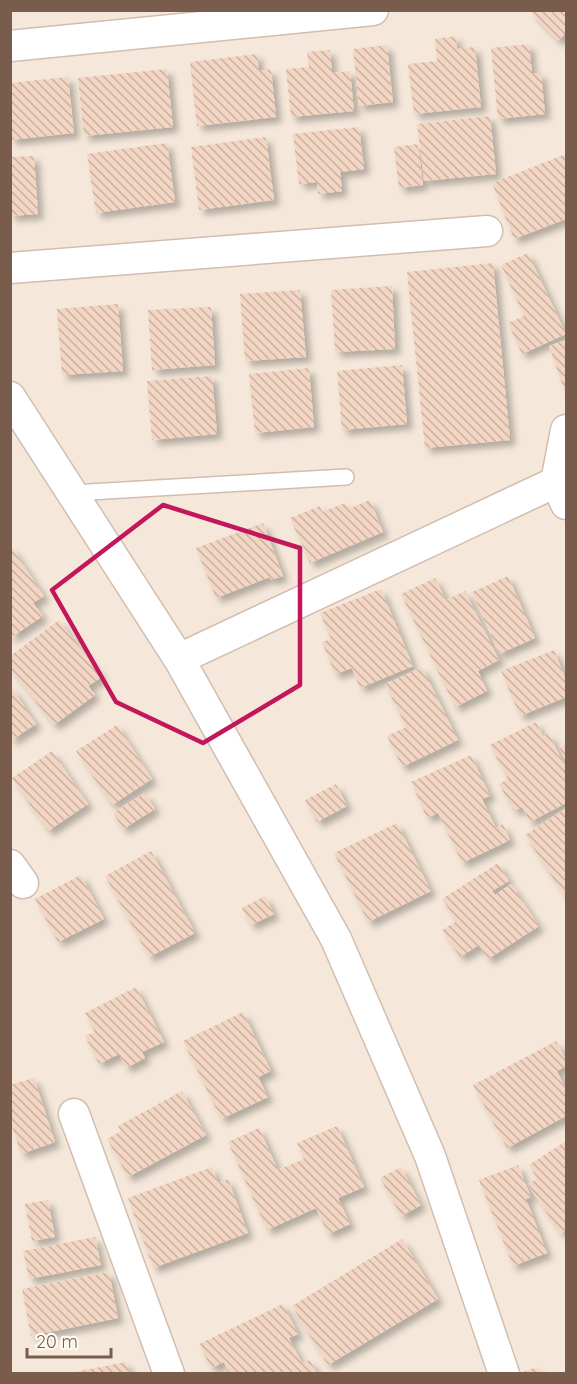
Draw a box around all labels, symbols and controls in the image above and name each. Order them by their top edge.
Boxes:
scale bar [27,1321,111,1359]
text: 20 m [36,1330,78,1353]

